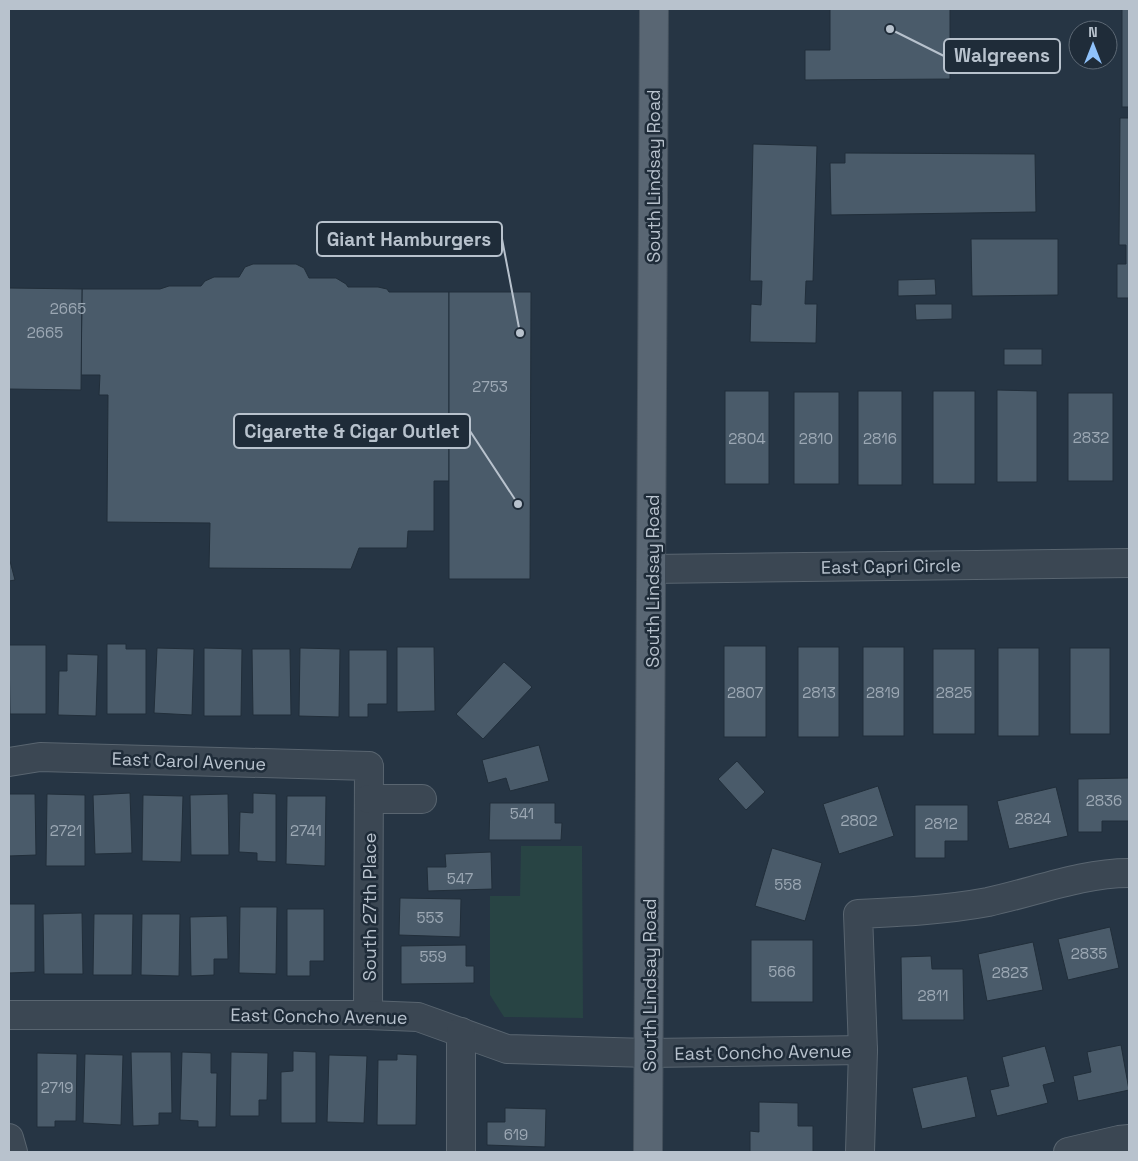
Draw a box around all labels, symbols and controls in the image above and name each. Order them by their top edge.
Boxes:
north arrow [1068,20,1118,70]
text: N [1088,23,1098,41]
callout: Walgreens [944,39,1060,73]
text: Walgreens [954,43,1050,68]
street label: South Lindsay Road [642,89,665,263]
callout: Giant Hamburgers [317,222,502,256]
text: Giant Hamburgers [327,227,491,252]
house number: 2665 [50,299,86,318]
house number: 2665 [27,323,63,342]
house number: 2753 [472,377,508,396]
callout: Cigarette & Cigar Outlet [234,414,470,448]
text: Cigarette & Cigar Outlet [244,419,460,444]
house number: 2832 [1073,428,1109,447]
house number: 2804 [728,429,766,448]
house number: 2810 [799,429,833,448]
house number: 2816 [863,429,897,448]
street label: South Lindsay Road [641,494,664,668]
street label: East Capri Circle [821,553,961,579]
house number: 2807 [727,683,763,702]
house number: 2813 [802,683,836,702]
house number: 2819 [866,683,900,702]
house number: 2825 [936,683,972,702]
street label: East Carol Avenue [111,747,267,775]
house number: 2836 [1086,791,1122,810]
house number: 541 [510,804,534,823]
house number: 2824 [1015,809,1051,828]
house number: 2802 [840,811,878,830]
house number: 2812 [924,814,958,833]
house number: 2721 [50,821,82,840]
house number: 2741 [290,821,322,840]
street label: South 27th Place [358,833,381,981]
house number: 547 [447,869,473,888]
house number: 558 [774,875,802,894]
street label: South Lindsay Road [638,898,661,1072]
house number: 553 [416,908,444,927]
house number: 2835 [1071,944,1107,963]
house number: 559 [419,947,447,966]
house number: 566 [768,962,796,981]
house number: 2823 [992,963,1028,982]
house number: 2811 [918,986,948,1005]
street label: East Concho Avenue [230,1003,408,1029]
street label: East Concho Avenue [674,1039,852,1065]
house number: 2719 [41,1078,73,1097]
house number: 619 [504,1125,528,1144]

